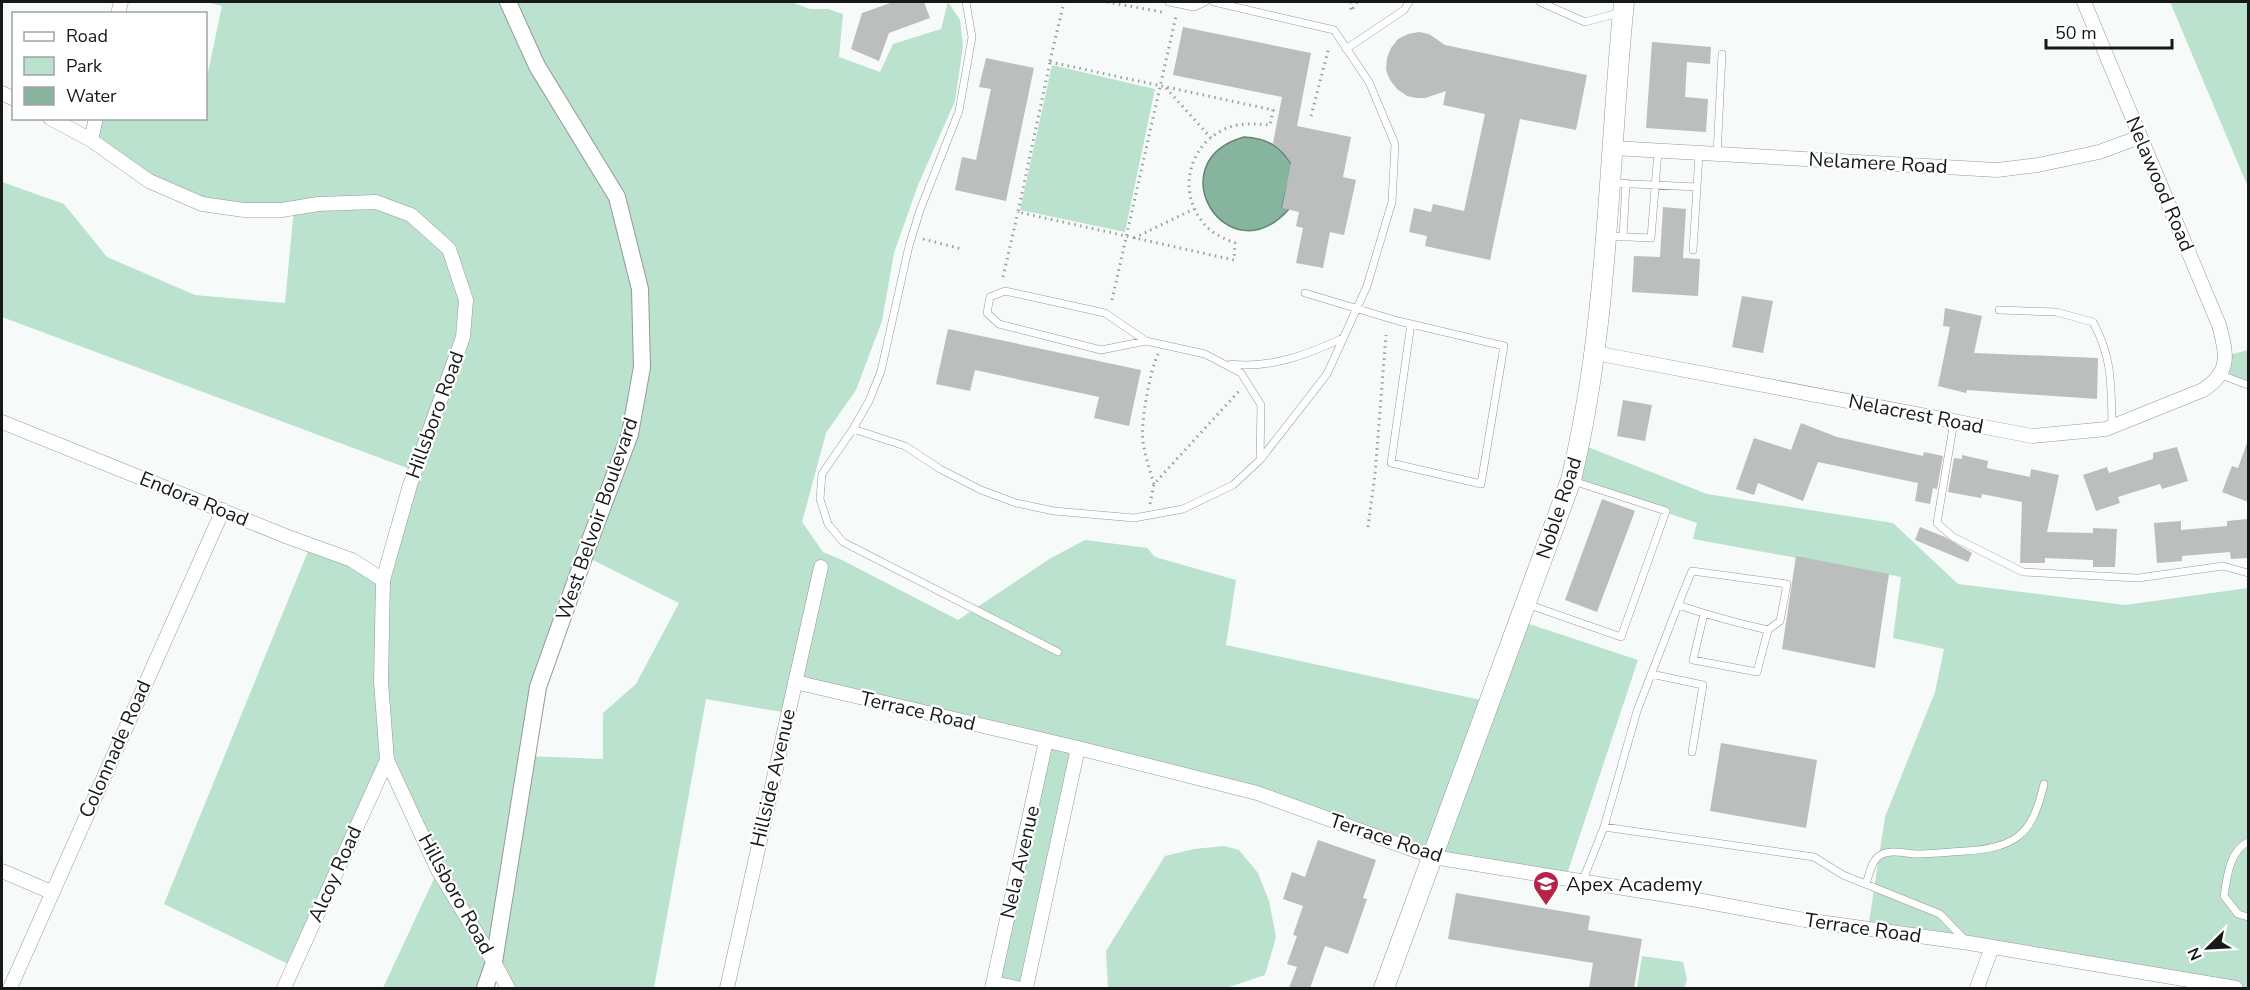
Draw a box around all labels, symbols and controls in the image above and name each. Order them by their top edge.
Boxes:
legend [12,12,207,120]
scale bar [2046,12,2172,50]
text: 50 m [2055,21,2097,45]
text: Road [66,24,108,48]
text: Park [66,54,103,78]
text: Water [66,84,117,108]
street label: Nelawood Road [2119,112,2201,256]
street label: Nelamere Road [1808,146,1948,180]
street label: Hillsboro Road [399,348,471,482]
street label: Nelacrest Road [1846,388,1986,440]
street label: West Belvoir Boulevard [550,414,644,624]
street label: Noble Road [1530,454,1588,562]
street label: Endora Road [136,465,252,533]
street label: Colonnade Road [73,676,157,822]
street label: Terrace Road [858,685,978,737]
street label: Hillside Avenue [744,706,802,850]
street label: Nela Avenue [994,803,1046,921]
street label: Terrace Road [1326,807,1446,869]
street label: Alcoy Road [302,822,368,926]
street label: Hillsboro Road [412,829,500,959]
school or university icon: Apex Academy [1531,869,1561,907]
place label: Apex Academy [1566,871,1703,898]
street label: Terrace Road [1803,906,1923,950]
north arrow [2178,918,2238,978]
text: N [2183,944,2208,964]

